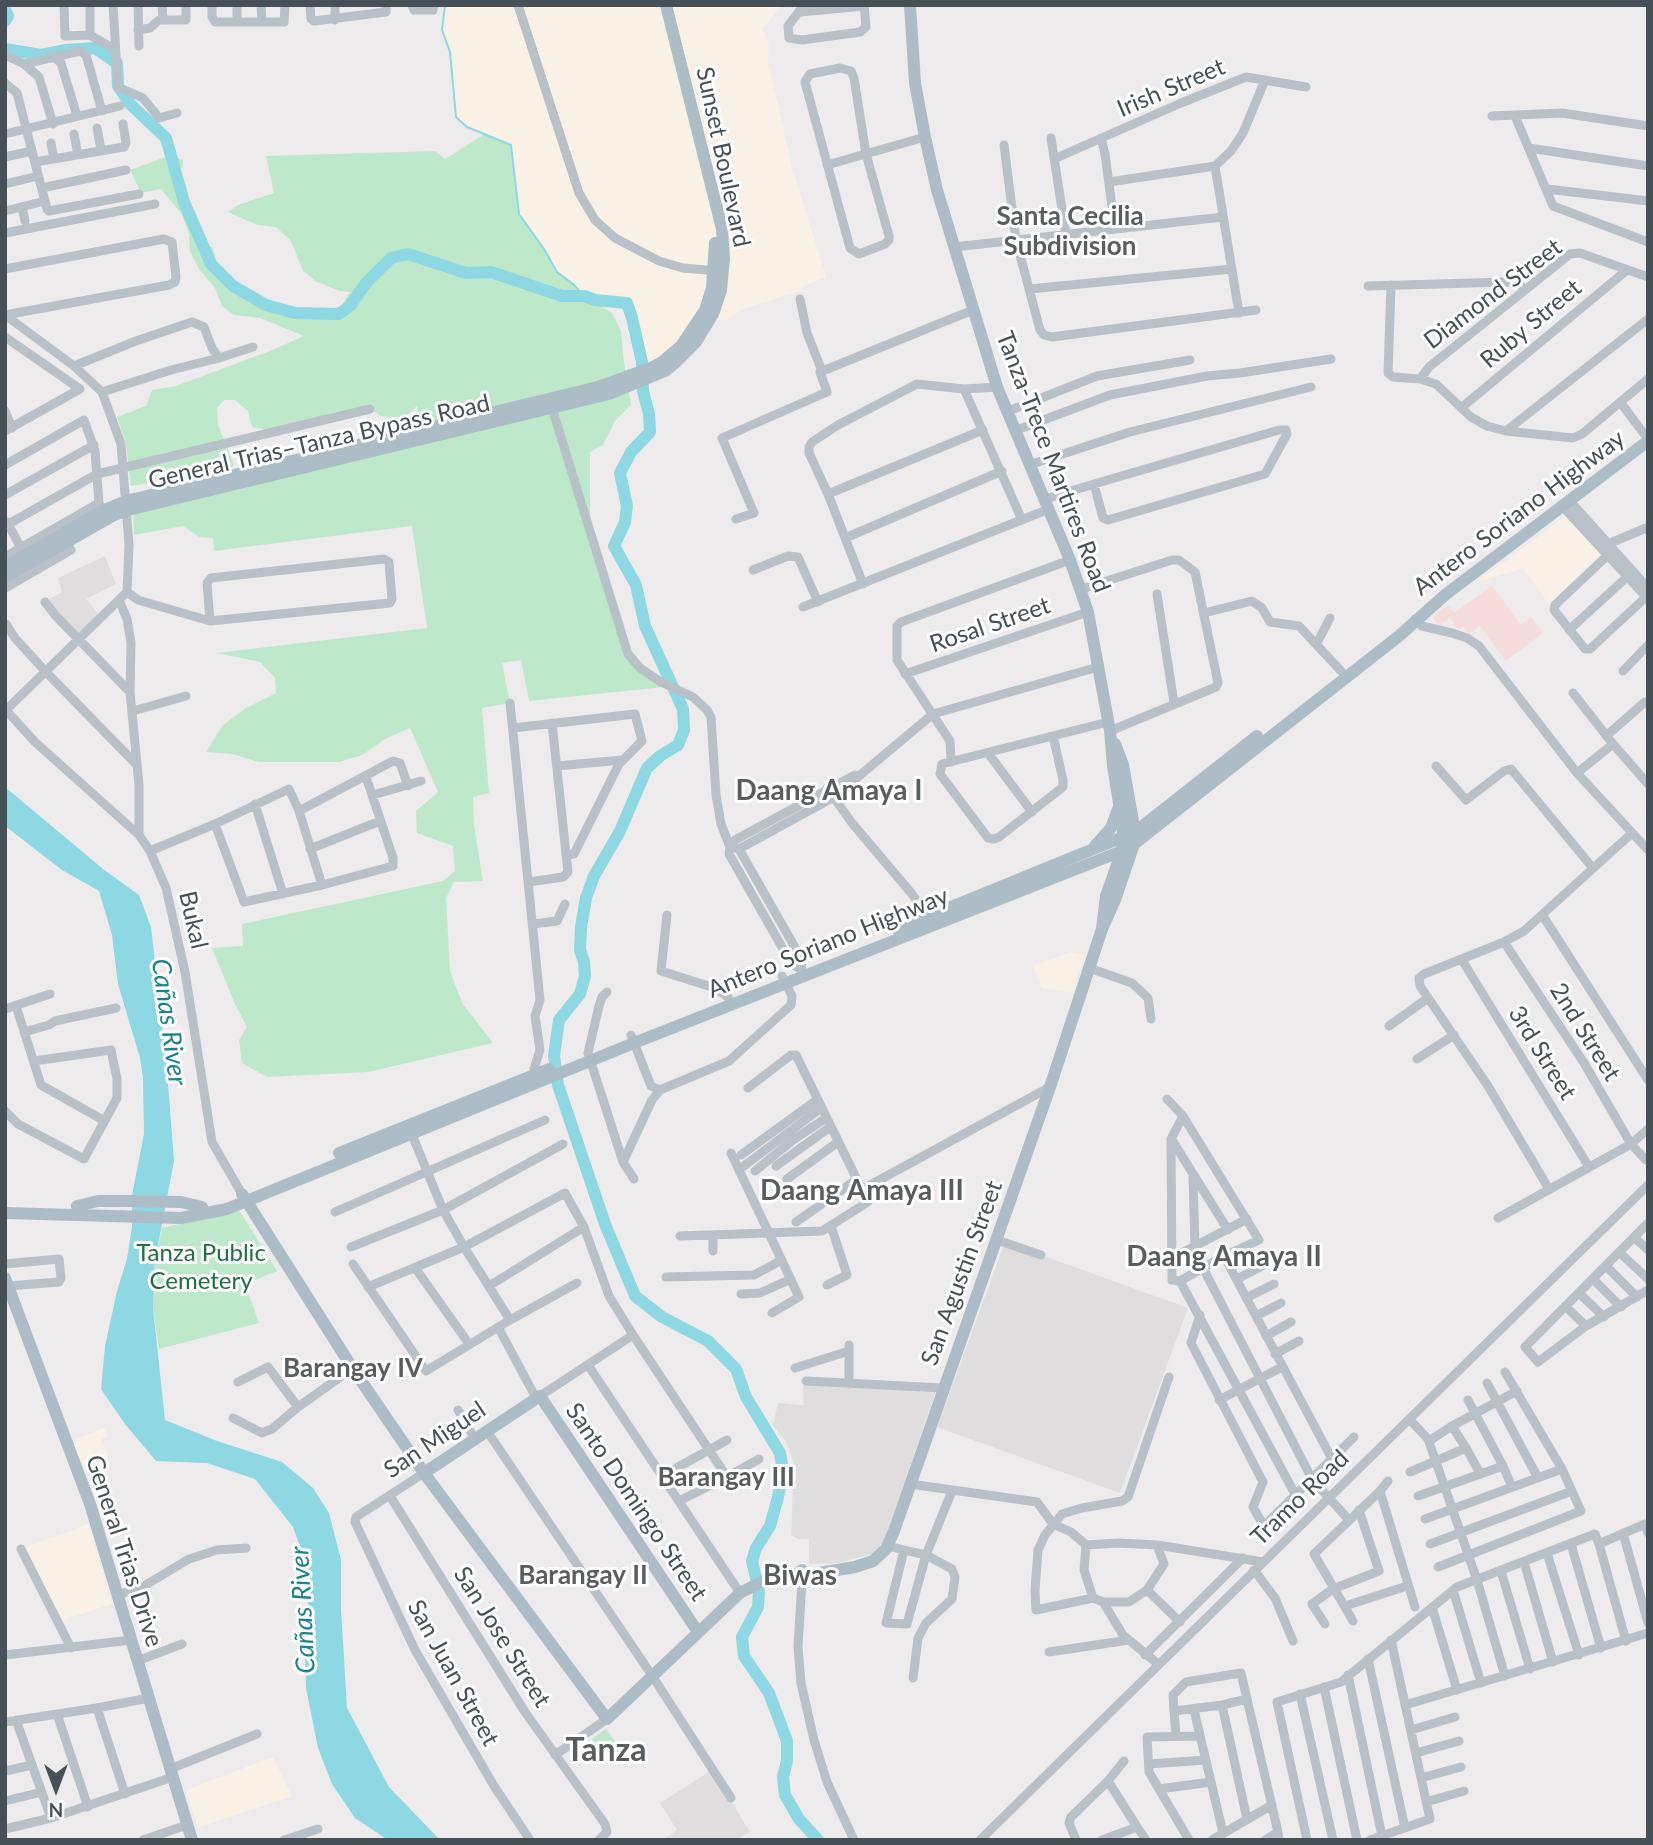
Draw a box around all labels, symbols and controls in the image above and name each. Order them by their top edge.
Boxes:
street label: Irish Street [1113,52,1229,124]
street label: Sunset Boulevard [690,64,756,250]
district label: Santa Cecilia Subdivision [996,201,1144,262]
street label: Diamond Street [1418,233,1568,355]
street label: Ruby Street [1475,274,1587,374]
street label: Tanza-Trece Martires Road [990,327,1116,597]
street label: General Trias–Tanza Bypass Road [146,389,492,495]
street label: Antero Soriano Highway [1408,424,1630,602]
street label: Rosal Street [926,591,1054,659]
district label: Daang Amaya I [735,774,923,808]
street label: Antero Soriano Highway [703,881,953,1005]
street label: Bukal [172,888,214,952]
water label: Cañas River [145,957,193,1087]
street label: 2nd Street [1544,978,1626,1086]
street label: 3rd Street [1502,1001,1582,1105]
district label: Daang Amaya III [760,1174,964,1208]
street label: San Agustin Street [915,1177,1009,1369]
park label: Tanza Public Cemetery [136,1239,266,1295]
district label: Daang Amaya II [1126,1240,1322,1274]
district label: Barangay IV [283,1353,423,1385]
street label: San Miguel [379,1396,491,1484]
street label: Santo Domingo Street [559,1398,713,1606]
street label: Tramo Road [1245,1444,1355,1552]
street label: General Trias Drive [79,1451,169,1651]
district label: Barangay III [657,1462,795,1494]
water label: Cañas River [284,1546,322,1674]
district label: Biwas [763,1559,837,1593]
district label: Barangay II [518,1560,648,1592]
street label: San Jose Street [447,1562,557,1712]
street label: San Juan Street [401,1595,505,1751]
district label: Tanza [566,1732,646,1770]
north arrow [21,1754,91,1824]
text: N [49,1799,63,1822]

